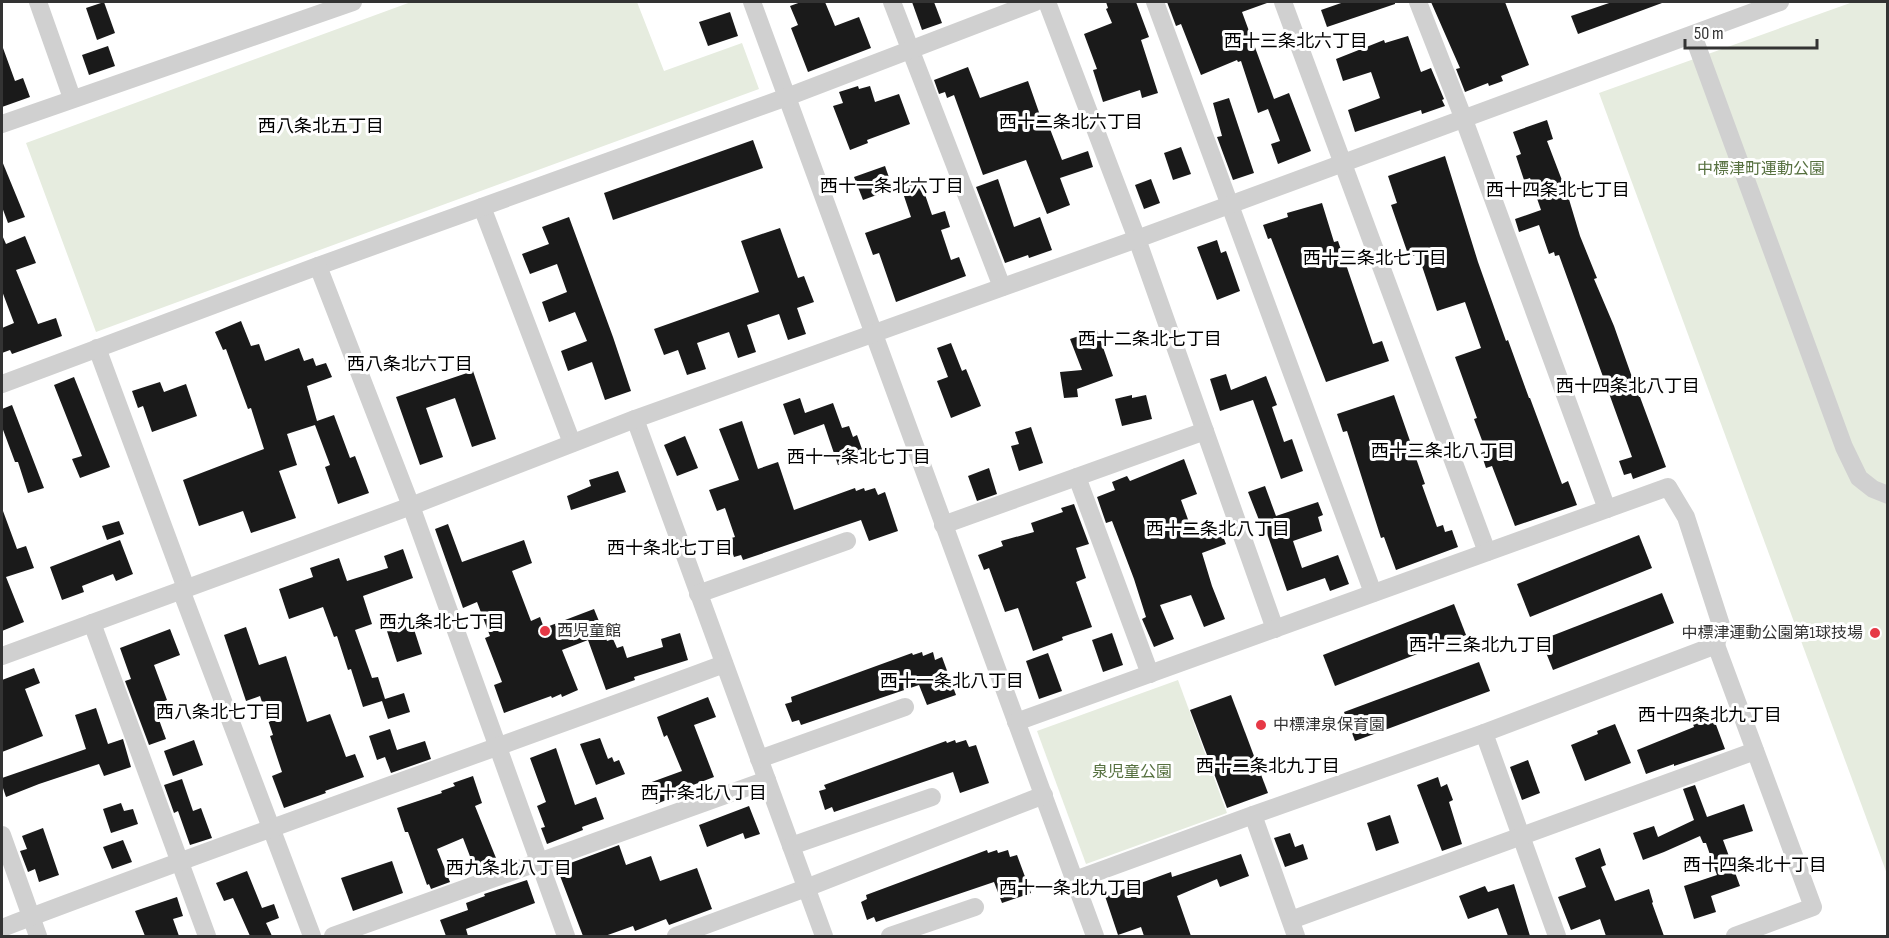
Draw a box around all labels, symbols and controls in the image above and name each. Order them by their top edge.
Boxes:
scale bar [1685,12,1817,50]
text: 50 m [1694,23,1724,44]
district label: 西十三条北六丁目 [1224,31,1368,52]
district label: 西十二条北六丁目 [999,112,1143,133]
district label: 西八条北五丁目 [258,116,384,137]
park label: 中標津町運動公園 [1697,160,1825,179]
district label: 西十一条北六丁目 [820,176,964,197]
district label: 西十四条北七丁目 [1486,180,1630,201]
district label: 西十三条北七丁目 [1303,248,1447,269]
district label: 西十二条北七丁目 [1078,329,1222,350]
district label: 西八条北六丁目 [347,354,473,375]
district label: 西十四条北八丁目 [1556,376,1700,397]
district label: 西十三条北八丁目 [1371,441,1515,462]
district label: 西十一条北七丁目 [787,447,931,468]
district label: 西十二条北八丁目 [1146,519,1290,540]
district label: 西十条北七丁目 [607,538,733,559]
district label: 西九条北七丁目 [379,612,505,633]
place label: 西児童館 [557,622,621,641]
marker: 西児童館 [538,624,552,638]
place label: 中標津運動公園第1球技場 [1681,624,1863,643]
marker: 中標津運動公園第1球技場 [1868,626,1882,640]
district label: 西十三条北九丁目 [1409,635,1553,656]
district label: 西十一条北八丁目 [880,671,1024,692]
district label: 西八条北七丁目 [156,702,282,723]
district label: 西十四条北九丁目 [1638,705,1782,726]
place label: 中標津泉保育園 [1273,716,1385,735]
marker: 中標津泉保育園 [1254,718,1268,732]
district label: 西十二条北九丁目 [1196,756,1340,777]
park label: 泉児童公園 [1092,763,1172,782]
district label: 西十条北八丁目 [641,783,767,804]
district label: 西十四条北十丁目 [1683,855,1827,876]
district label: 西九条北八丁目 [446,858,572,879]
district label: 西十一条北九丁目 [999,878,1143,899]

